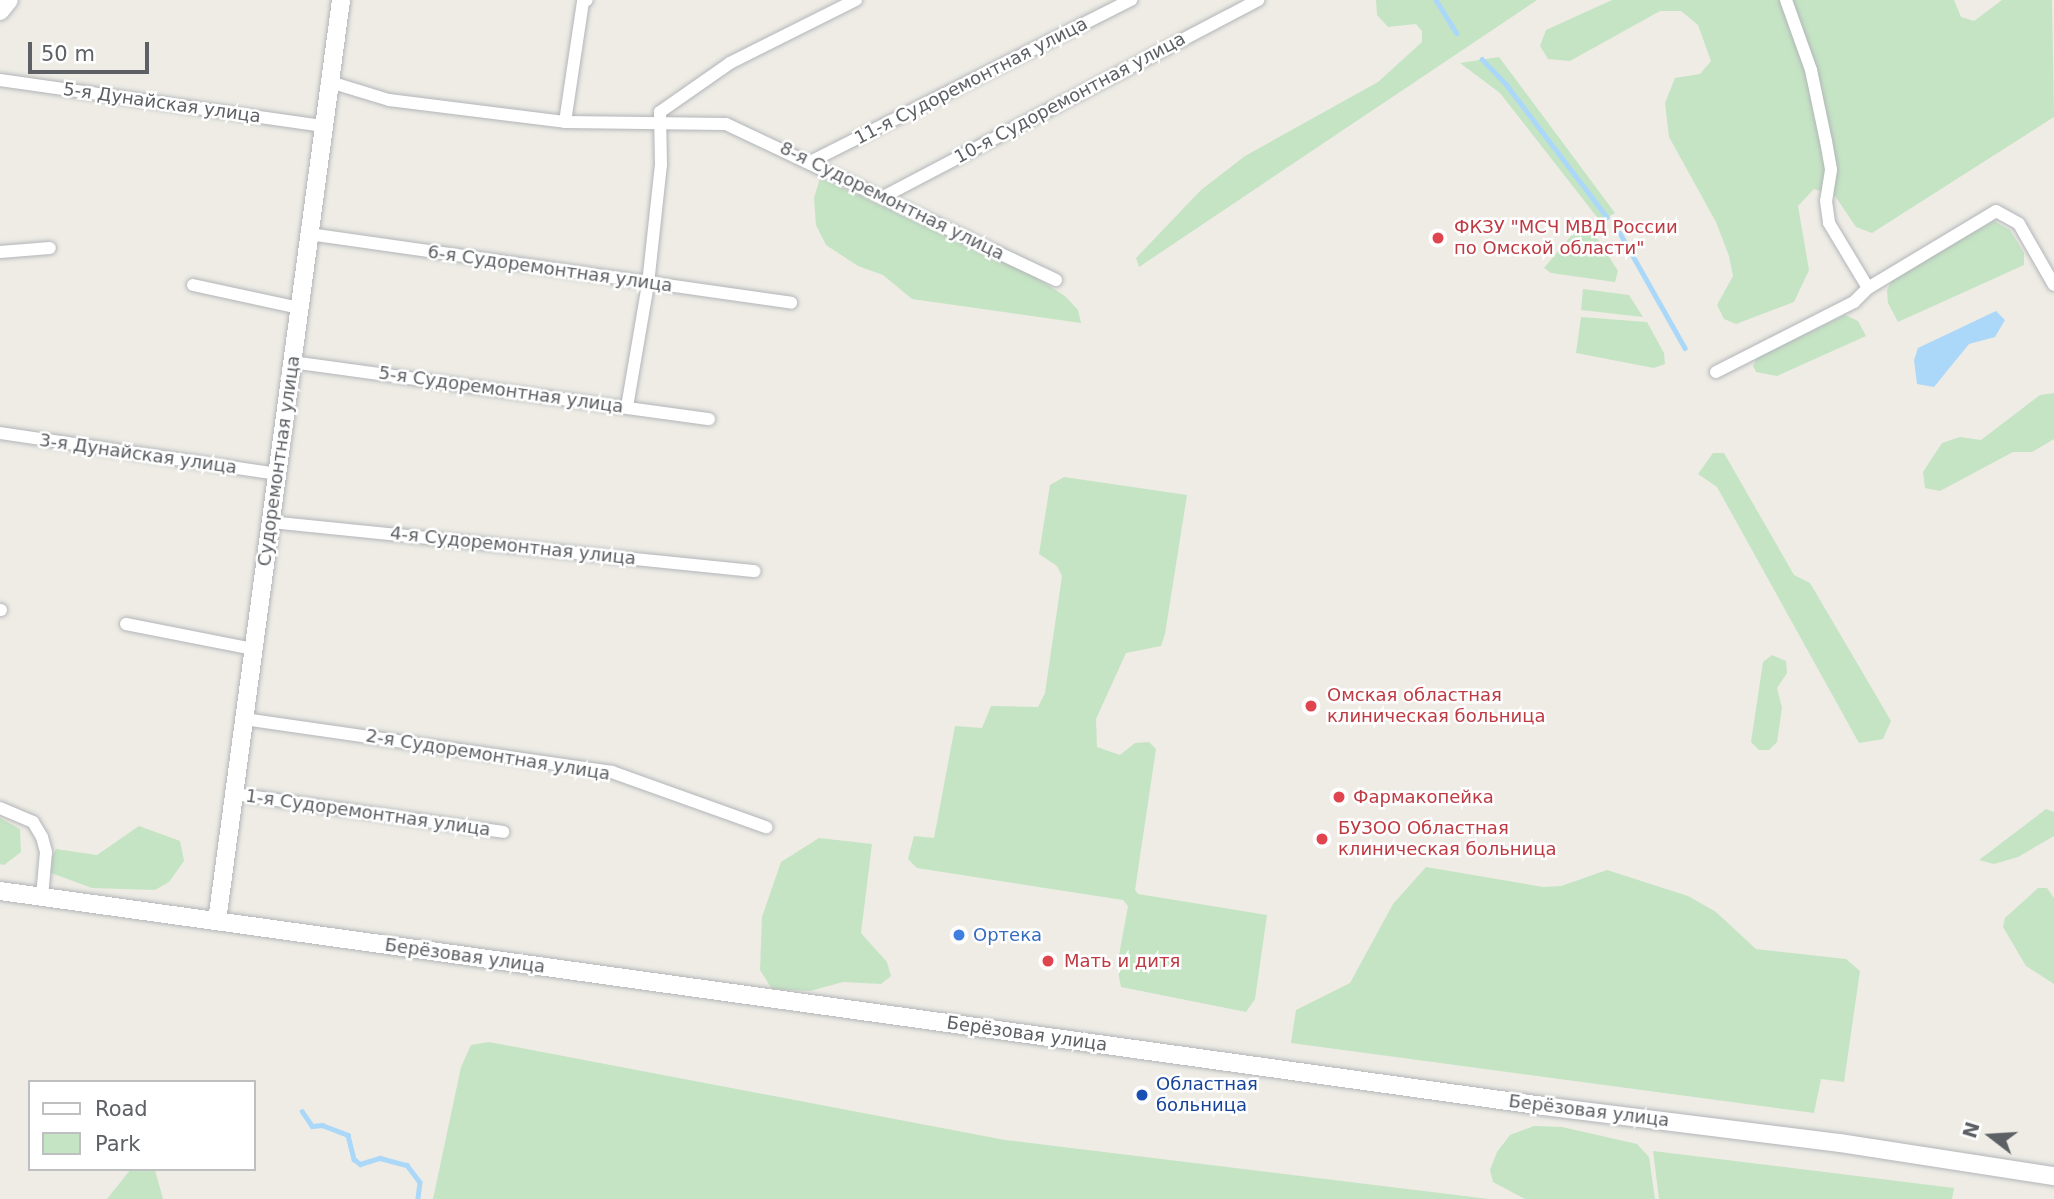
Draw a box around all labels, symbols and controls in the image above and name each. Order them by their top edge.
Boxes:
street label: 11-я Судоремонтная улица [851,13,1091,149]
scale bar [32,28,152,72]
street label: 10-я Судоремонтная улица [951,28,1189,168]
text: 50 m [41,42,95,66]
street label: 5-я Дунайская улица [62,78,262,128]
street label: 8-я Судоремонтная улица [776,137,1008,265]
place label: ФКЗУ "МСЧ МВД России по Омской области" [1454,217,1678,260]
marker: ФКЗУ "МСЧ МВД России по Омской области" [1428,228,1448,248]
street label: 6-я Судоремонтная улица [426,241,674,297]
street label: Судоремонтная улица [254,354,304,568]
street label: 5-я Судоремонтная улица [377,362,625,418]
street label: 3-я Дунайская улица [38,429,238,479]
street label: 4-я Судоремонтная улица [389,522,637,570]
place label: Омская областная клиническая больница [1327,685,1546,728]
marker: Омская областная клиническая больница [1301,696,1321,716]
street label: 2-я Судоремонтная улица [364,725,612,785]
street label: 1-я Судоремонтная улица [244,785,492,841]
place label: Фармакопейка [1353,786,1494,808]
marker: Фармакопейка [1331,789,1347,805]
place label: БУЗОО Областная клиническая больница [1338,818,1557,860]
marker: БУЗОО Областная клиническая больница [1312,829,1332,849]
place label: Ортека [973,924,1042,946]
marker: Ортека [951,927,967,943]
street label: Берёзовая улица [383,934,547,978]
place label: Мать и дитя [1064,950,1180,972]
marker: Мать и дитя [1038,951,1058,971]
street label: Берёзовая улица [945,1012,1109,1056]
place label: Областная больница [1156,1074,1258,1116]
legend [28,1080,256,1171]
marker: Областная больница [1134,1087,1150,1103]
street label: Берёзовая улица [1507,1090,1671,1132]
text: Road [95,1097,148,1121]
north arrow [1956,1101,2026,1171]
text: N [1958,1119,1984,1141]
text: Park [95,1132,140,1156]

